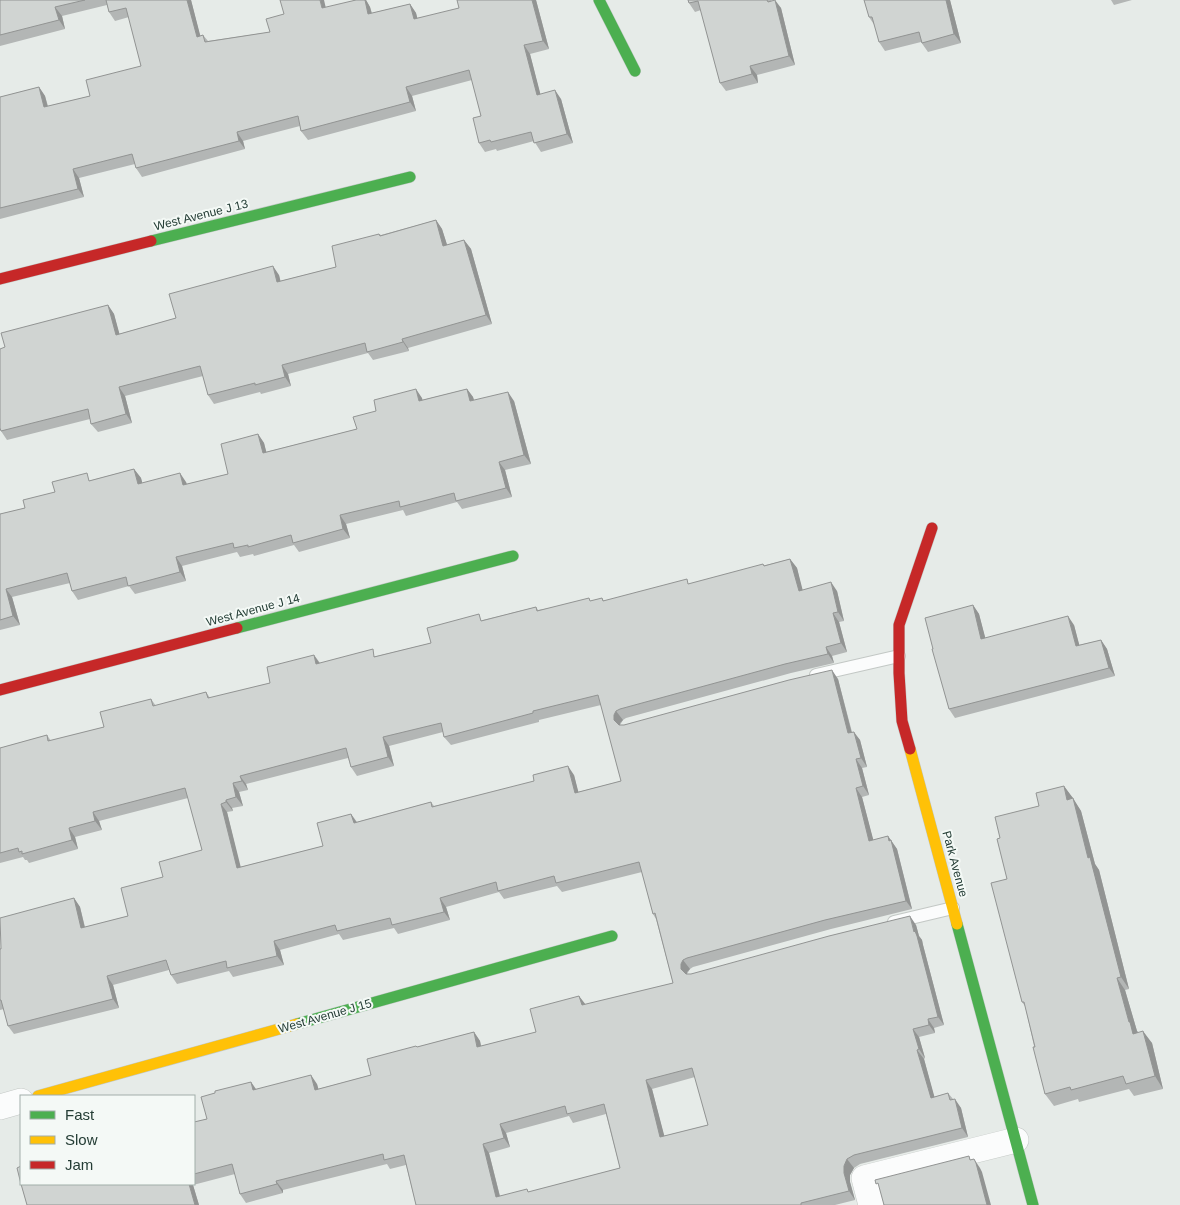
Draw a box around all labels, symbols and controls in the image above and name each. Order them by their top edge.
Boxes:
street label: West Avenue J 13 [153,196,250,233]
street label: West Avenue J 14 [205,591,302,629]
street label: Park Avenue [939,829,971,899]
street label: West Avenue J 15 [277,996,374,1036]
legend [20,1095,195,1185]
text: Fast [65,1106,95,1123]
text: Slow [65,1131,98,1148]
text: Jam [65,1156,93,1173]

